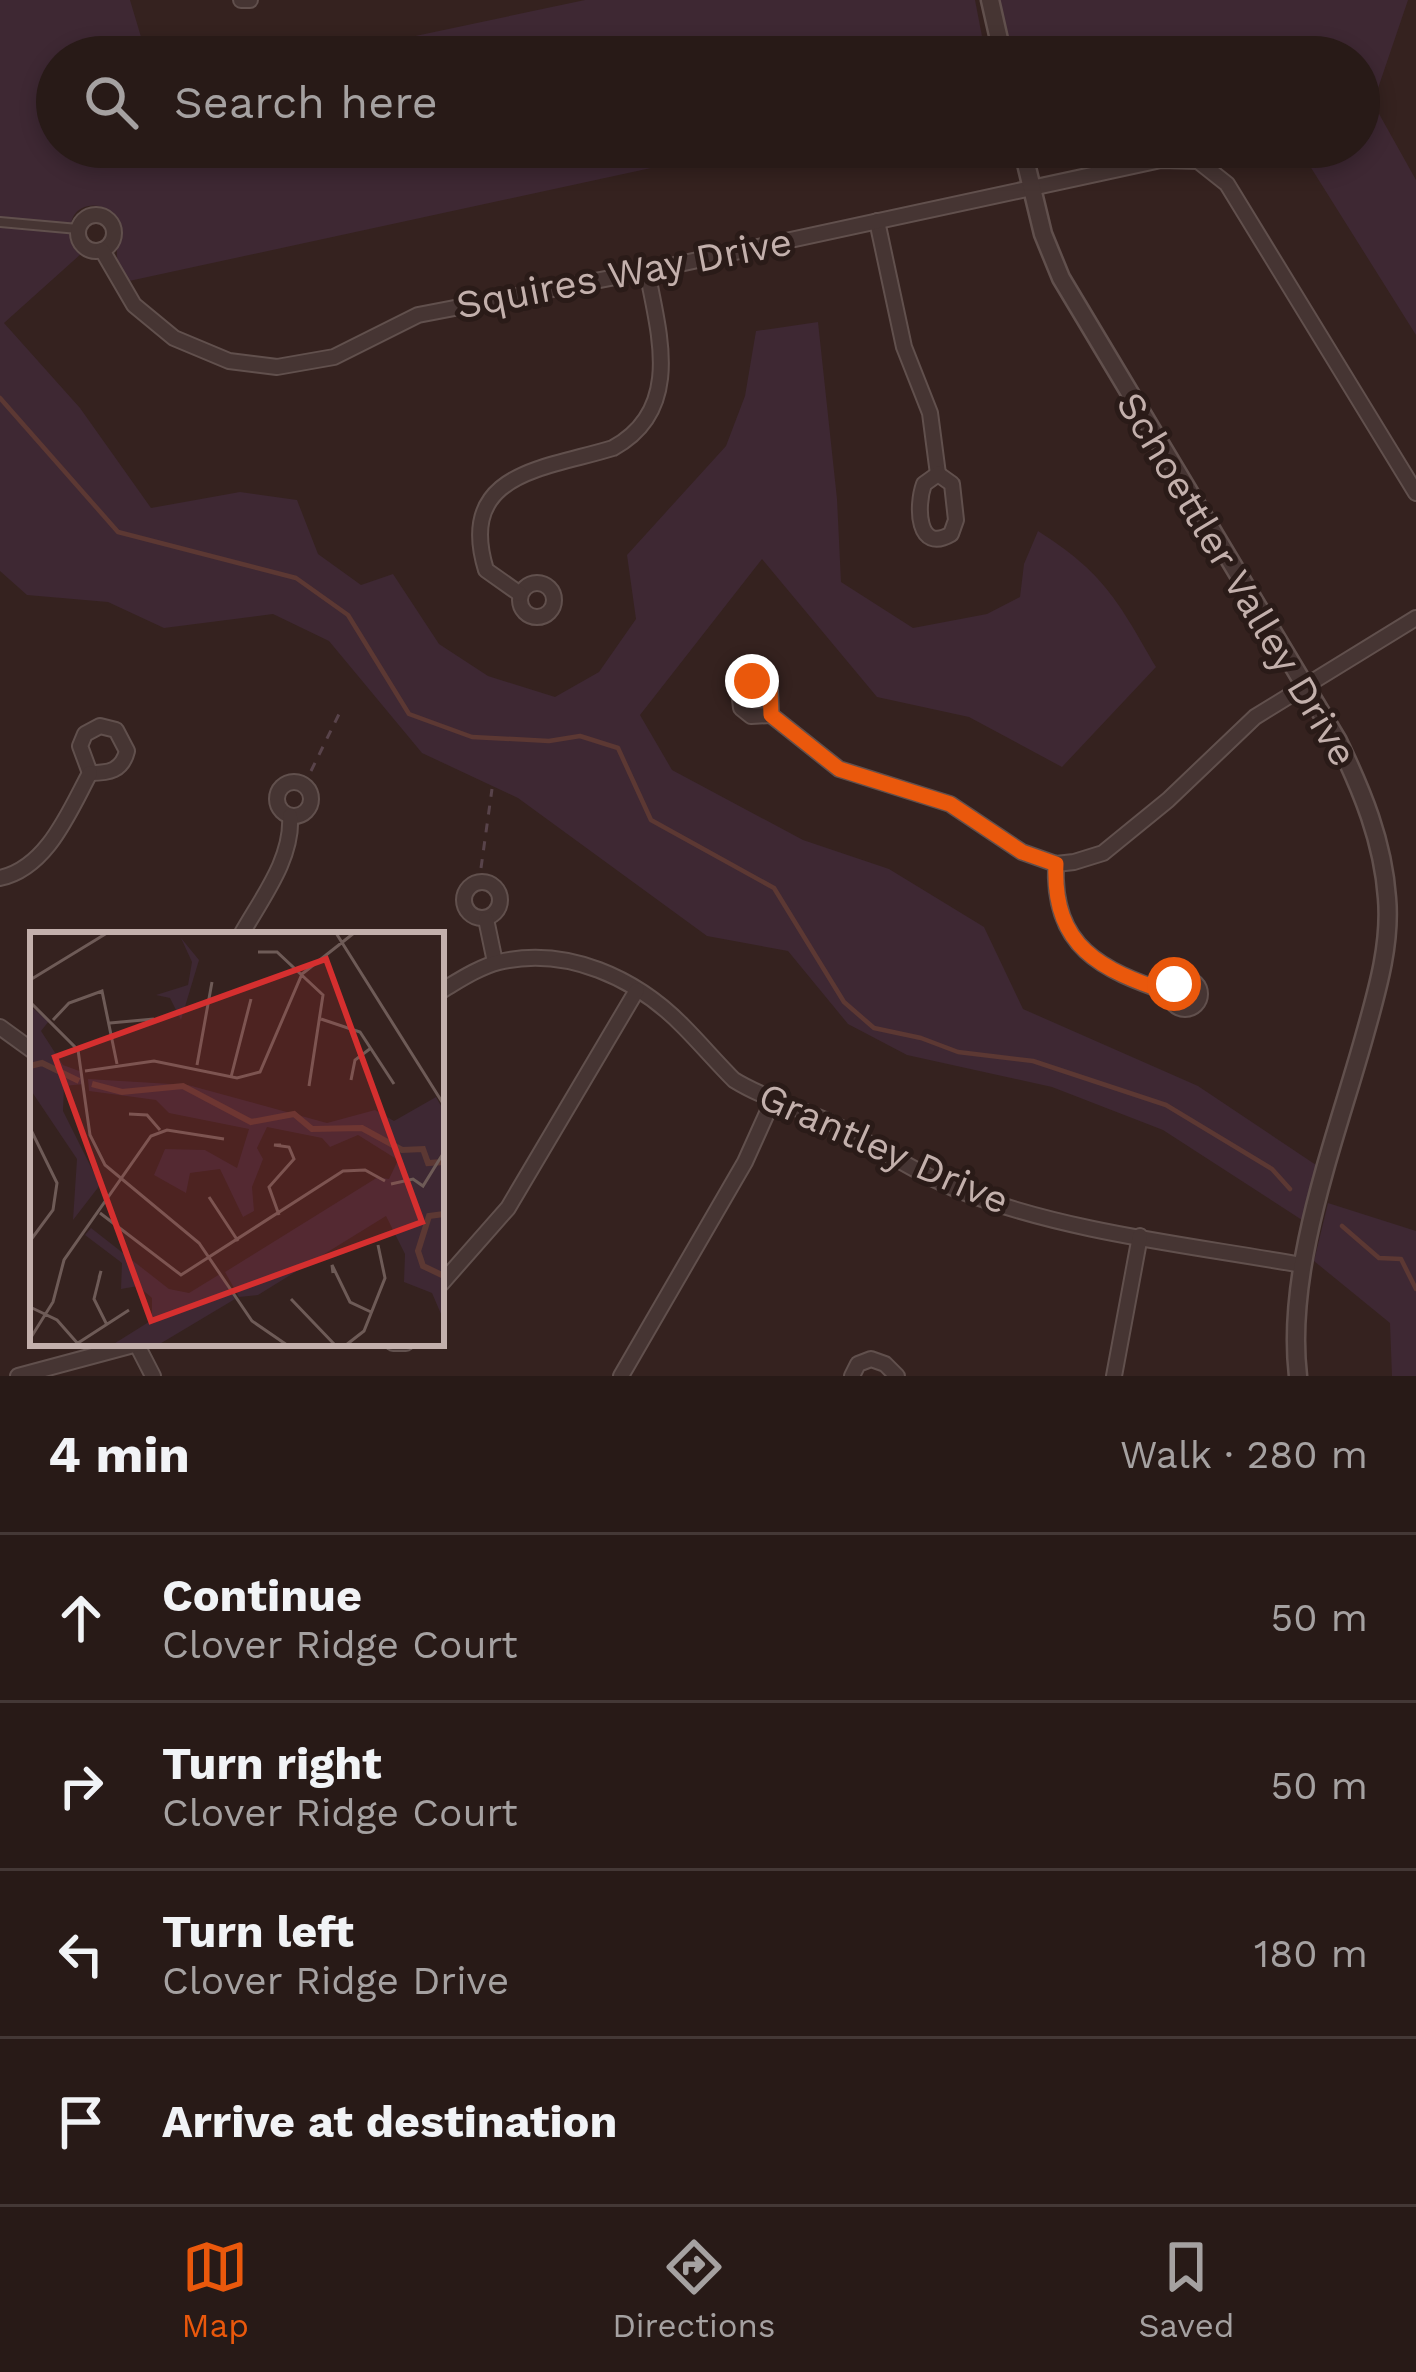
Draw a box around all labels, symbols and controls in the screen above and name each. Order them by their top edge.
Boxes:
search box [36,36,1380,168]
icon: search [78,69,144,135]
text: Search here [174,76,438,129]
street label: Squires Way Drive [452,218,796,328]
street label: Schoettler Valley Drive [1108,384,1366,774]
route end [725,654,779,708]
inset map [30,932,444,1346]
route start [1147,957,1201,1011]
street label: Grantley Drive [752,1073,1016,1223]
text: 4 min [48,1425,190,1484]
text: Walk · 280 m [1120,1432,1368,1477]
text: Continue [162,1569,362,1622]
icon: ahead [48,1585,114,1651]
text: 50 m [1271,1595,1368,1640]
text: Clover Ridge Court [162,1622,518,1667]
text: Turn right [162,1737,382,1790]
icon: right [48,1753,114,1819]
text: 50 m [1271,1763,1368,1808]
text: Clover Ridge Court [162,1790,518,1835]
text: Turn left [162,1905,354,1958]
icon: left [48,1921,114,1987]
text: 180 m [1254,1931,1368,1976]
text: Clover Ridge Drive [162,1958,509,2003]
icon: arrive [48,2089,114,2155]
text: Arrive at destination [162,2095,617,2148]
tab: Map [182,2234,249,2345]
tab: Directions [612,2234,775,2345]
tab: Saved [1139,2234,1234,2345]

